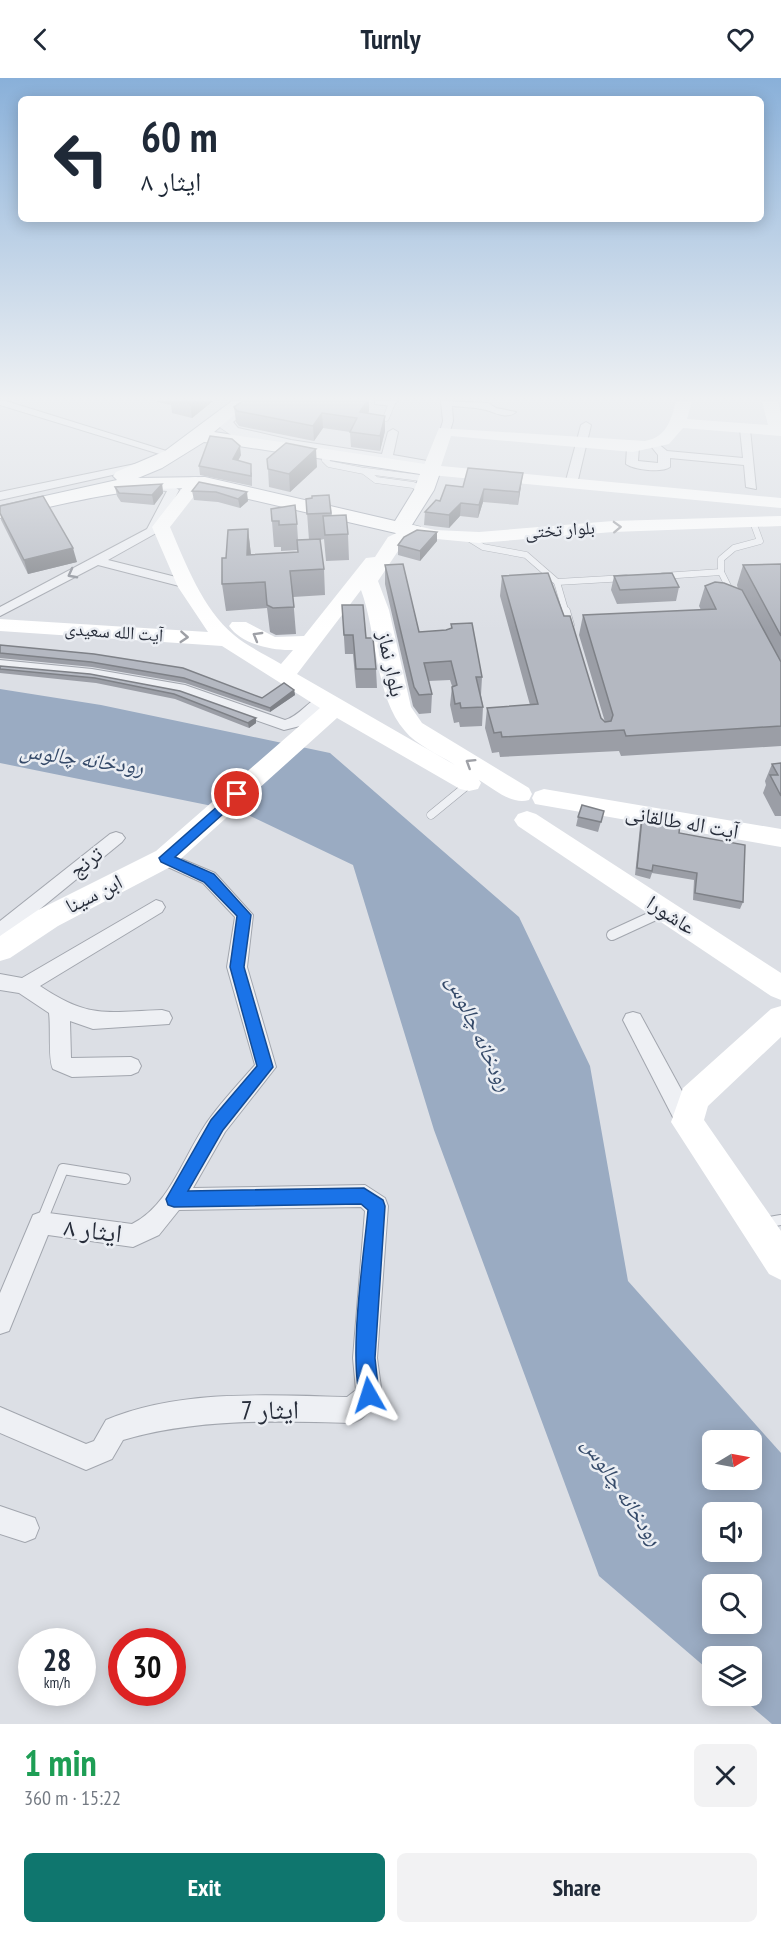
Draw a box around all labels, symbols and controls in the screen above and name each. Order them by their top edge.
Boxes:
text: Turnly [361,22,420,56]
icon: back [24,23,57,56]
icon: heart [724,23,757,56]
text: 60 m [141,109,218,164]
icon: left [42,120,120,198]
text: ایثار ۸ [141,164,202,198]
street label: بلوار تختی [524,516,596,543]
one-way arrow [612,520,621,533]
one-way arrow [67,567,78,578]
street label: آیت الله سعیدی [64,617,165,646]
street label: بلوار نماز [371,628,412,699]
one-way arrow [180,630,189,643]
one-way arrow [253,632,263,644]
water label: رودخانه چالوس [18,735,146,781]
one-way arrow [466,759,476,771]
pin [211,768,262,819]
icon: arrive [220,777,253,810]
street label: آیت اله طالقانی [623,798,741,845]
street label: ترنج [63,840,108,883]
street label: ابن سینا [61,868,127,919]
street label: عاشورا [642,889,701,940]
water label: رودخانه چالوس [441,970,519,1096]
street label: ایثار ۸ [62,1210,124,1249]
position arrow [337,1363,401,1427]
street label: ایثار 7 [241,1392,299,1427]
north arrow [702,1430,762,1490]
map controls [702,1430,762,1706]
water label: رودخانه چالوس [576,1431,670,1551]
button: sound [702,1502,762,1562]
button: search [702,1574,762,1634]
speed limit sign: 30 [108,1628,186,1706]
text: 28 [43,1640,71,1679]
button: layers [702,1646,762,1706]
text: km/h [44,1673,70,1692]
text: 1 min [24,1739,97,1786]
button: close [694,1744,757,1807]
text: 360 m · 15:22 [24,1785,121,1811]
button: Exit [24,1853,385,1922]
button: Share [397,1853,757,1922]

